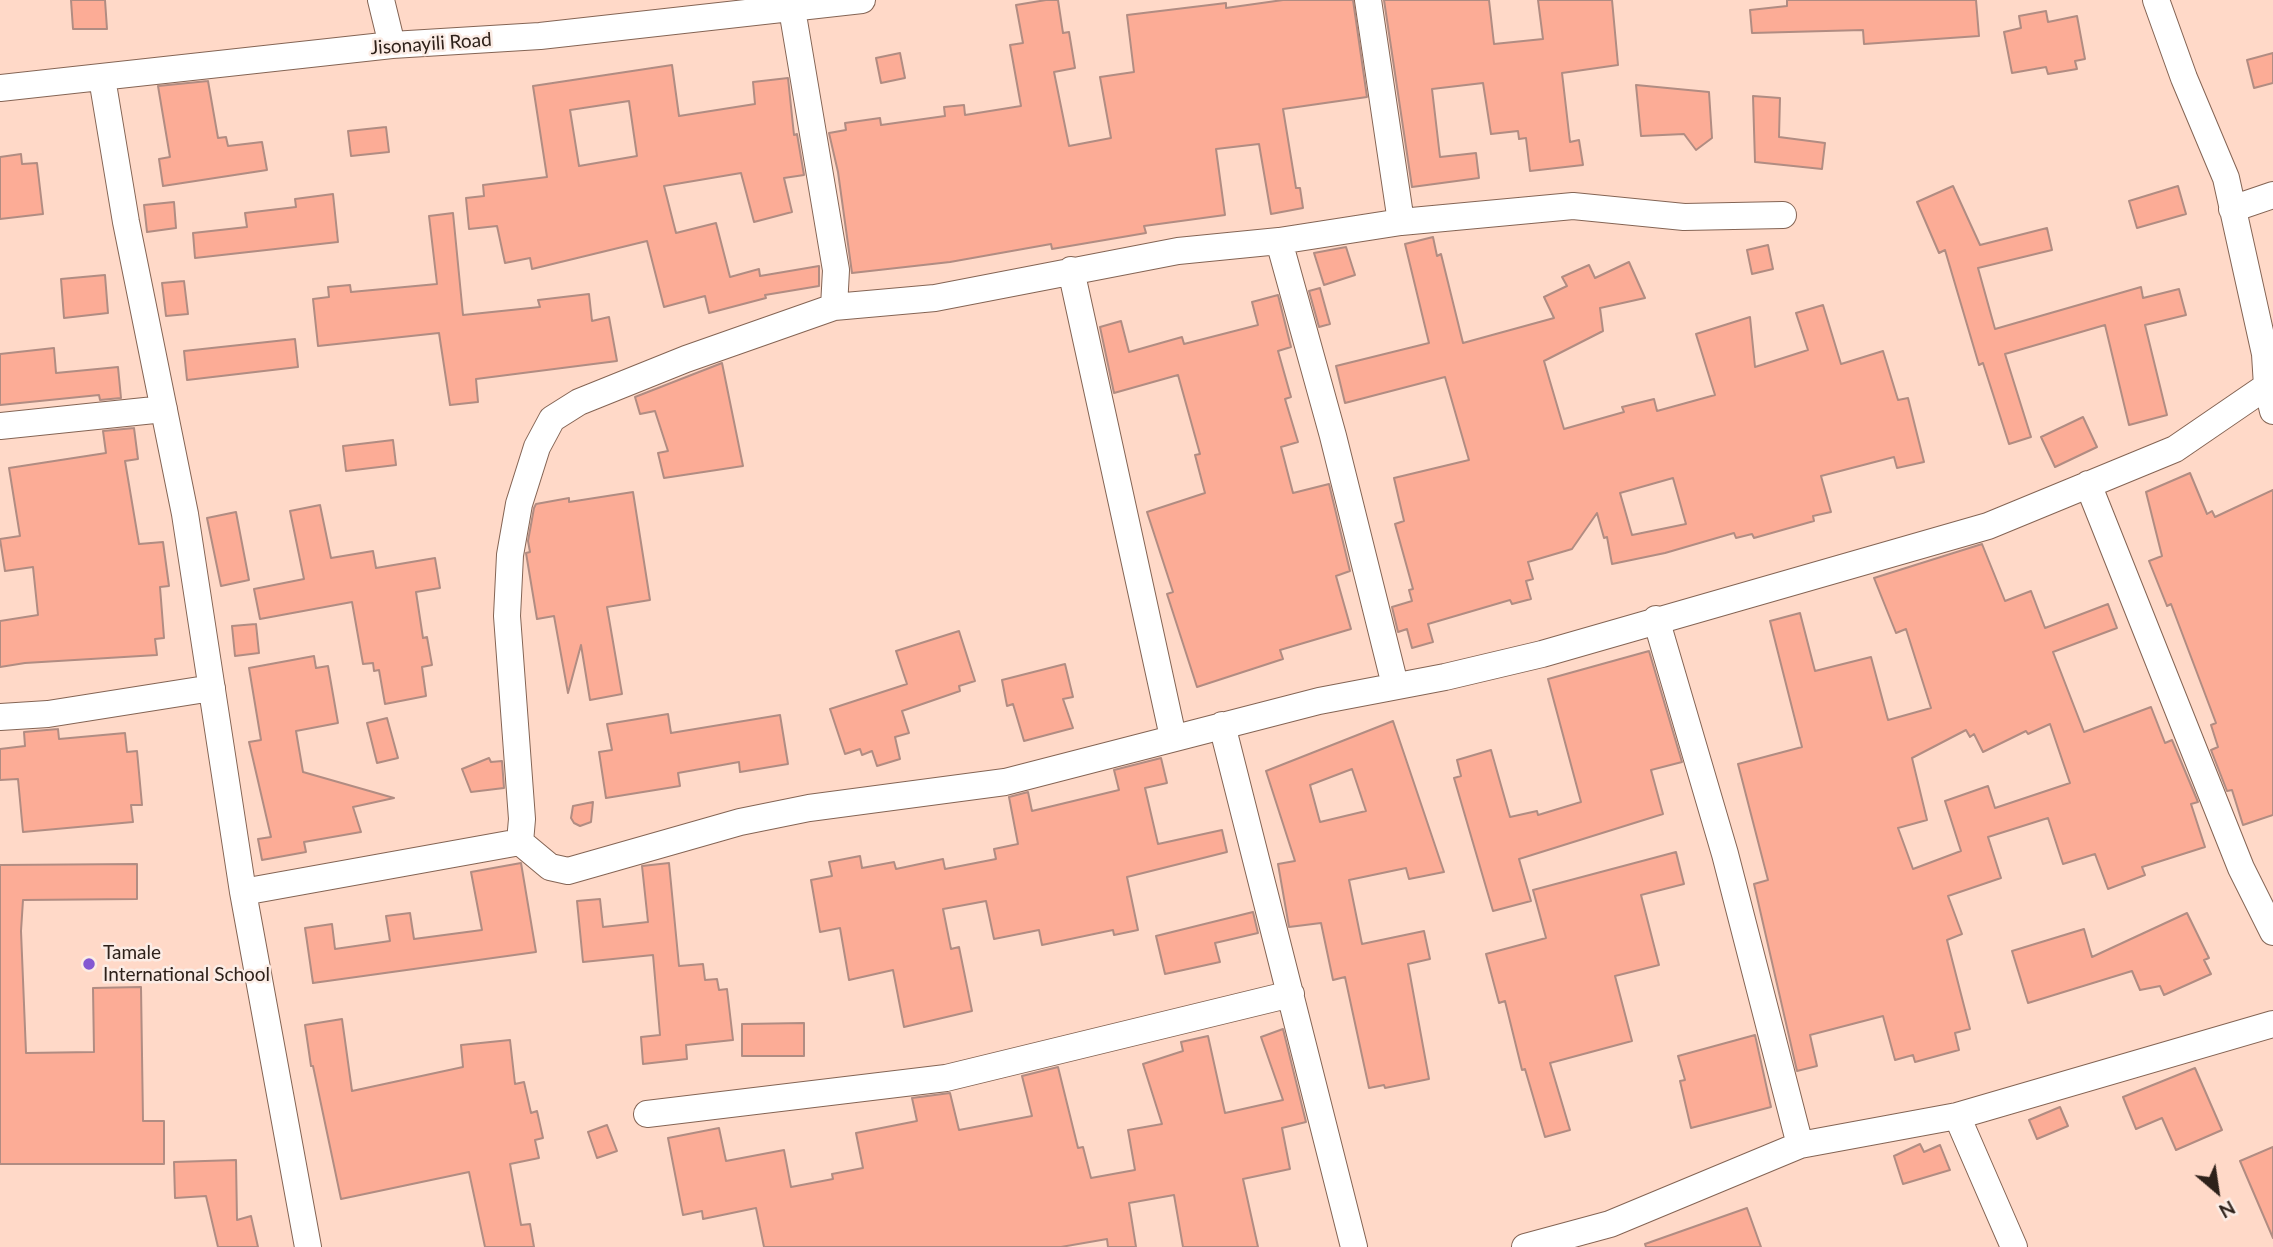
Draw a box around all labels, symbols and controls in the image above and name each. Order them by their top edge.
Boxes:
street label: Jisonayili Road [370,28,492,60]
place label: Tamale International School [103,942,270,986]
marker: Tamale International School [81,956,97,972]
north arrow [2182,1156,2252,1226]
text: N [2215,1196,2239,1223]

